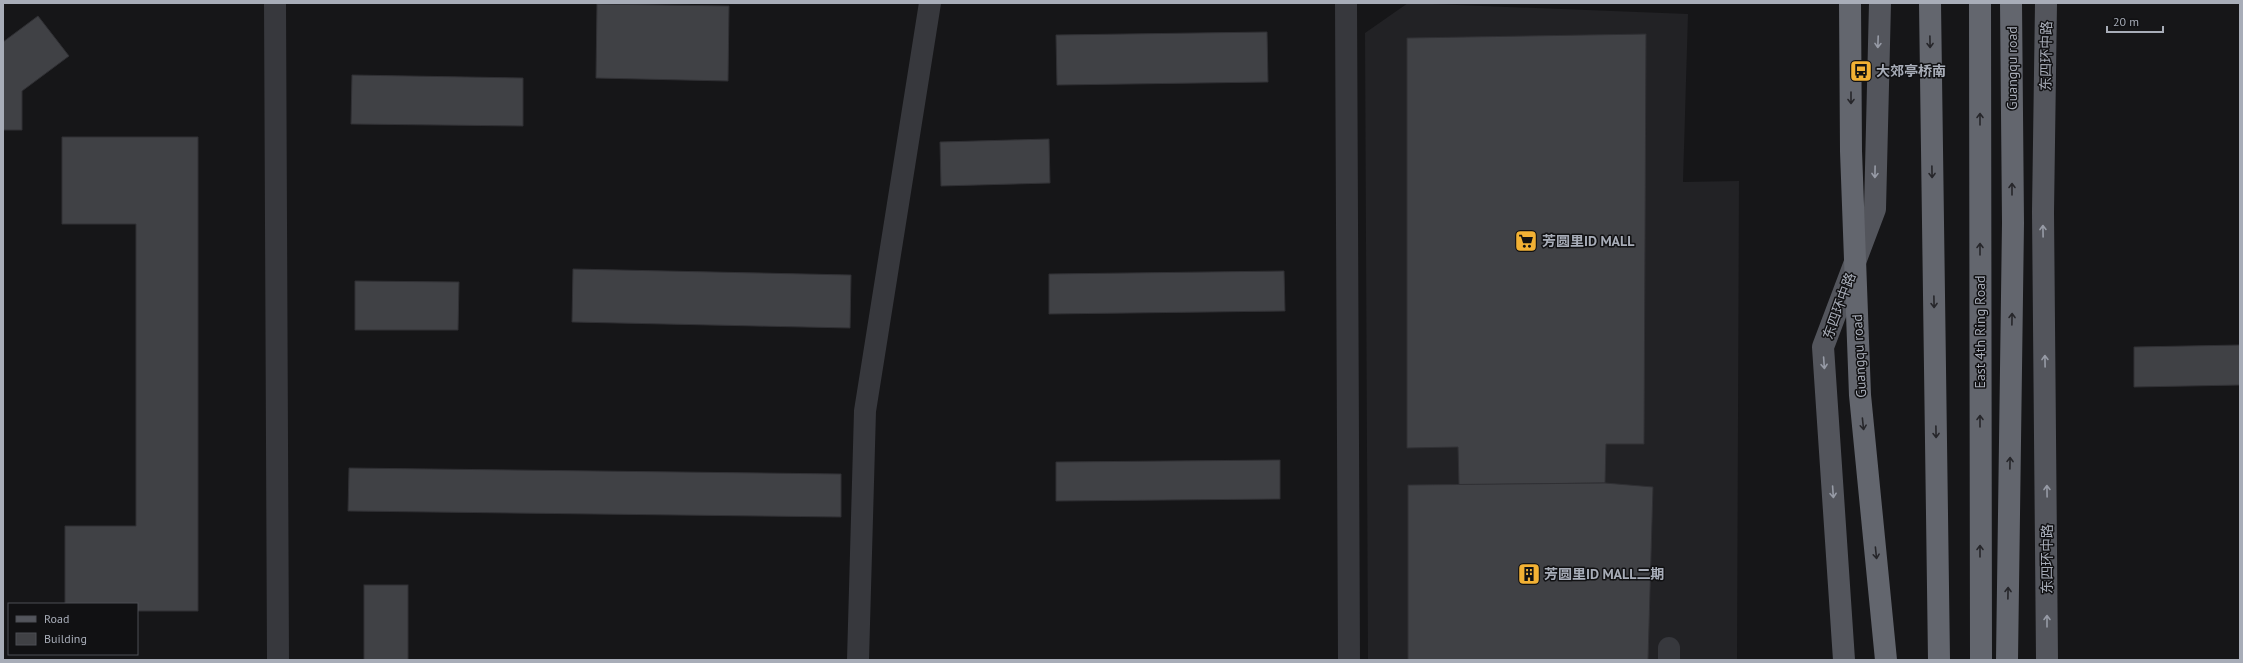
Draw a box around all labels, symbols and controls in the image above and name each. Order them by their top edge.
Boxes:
scale bar [2107,8,2163,34]
text: 20 m [2113,14,2139,29]
street label: 东四环中路 [2036,21,2056,91]
street label: Guangqu road [2003,26,2021,110]
one-way arrow [1875,35,1882,48]
one-way arrow [1926,35,1934,48]
bus stop icon: 大郊亭桥南 [1848,58,1874,84]
place label: 大郊亭桥南 [1876,62,1946,80]
one-way arrow [1847,91,1854,104]
one-way arrow [1976,113,1984,126]
one-way arrow [1872,165,1879,178]
one-way arrow [1928,165,1936,178]
one-way arrow [2008,183,2016,196]
one-way arrow [2039,225,2047,238]
supermarket icon: 芳圆里ID MALL [1513,228,1539,254]
place label: 芳圆里ID MALL [1542,232,1635,250]
one-way arrow [1976,243,1984,256]
street label: 东四环中路 [1819,270,1859,342]
street label: East 4th Ring Road [1971,275,1989,389]
one-way arrow [1930,295,1938,308]
one-way arrow [2008,313,2015,326]
street label: Guangqu road [1848,314,1870,398]
one-way arrow [2041,355,2049,368]
one-way arrow [1821,356,1828,369]
one-way arrow [1976,415,1984,428]
one-way arrow [1860,417,1867,430]
one-way arrow [1932,425,1940,438]
one-way arrow [2006,457,2014,470]
one-way arrow [1829,485,1837,498]
one-way arrow [2043,485,2050,498]
street label: 东四环中路 [2038,524,2056,594]
one-way arrow [1976,545,1984,558]
one-way arrow [1872,546,1880,559]
building icon: 芳圆里ID MALL二期 [1516,561,1542,587]
place label: 芳圆里ID MALL二期 [1544,565,1664,583]
one-way arrow [2004,587,2012,600]
legend [8,603,138,655]
text: Road [44,611,69,626]
one-way arrow [2043,615,2051,628]
text: Building [44,631,87,646]

